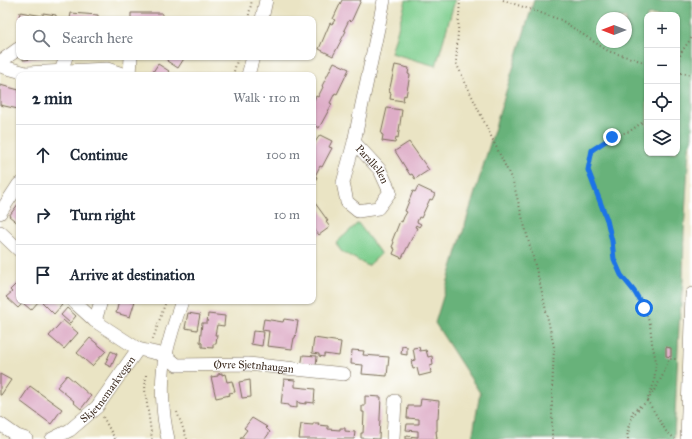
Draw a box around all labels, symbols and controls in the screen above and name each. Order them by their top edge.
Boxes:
north arrow [596,12,632,48]
map controls [644,12,680,156]
button: + [644,12,680,48]
search box [16,16,316,60]
icon: search [30,27,52,49]
text: Search here [62,29,133,47]
button: − [644,48,680,84]
button: locate [644,84,680,120]
text: 2 min [32,88,72,109]
text: Walk · 110 m [233,90,300,106]
button: layers [644,120,680,156]
route end [603,128,621,146]
street label: Parallellen [353,142,392,186]
icon: ahead [32,144,54,166]
text: Continue [70,146,128,164]
text: 100 m [266,147,300,163]
icon: right [32,204,54,226]
text: Turn right [70,206,135,224]
text: 10 m [274,207,300,223]
icon: arrive [32,264,54,286]
text: Arrive at destination [70,266,195,284]
route start [635,299,653,317]
street label: Skjetnemarkvegen [77,353,138,425]
street label: Øvre Sjetnhaugan [213,357,294,375]

